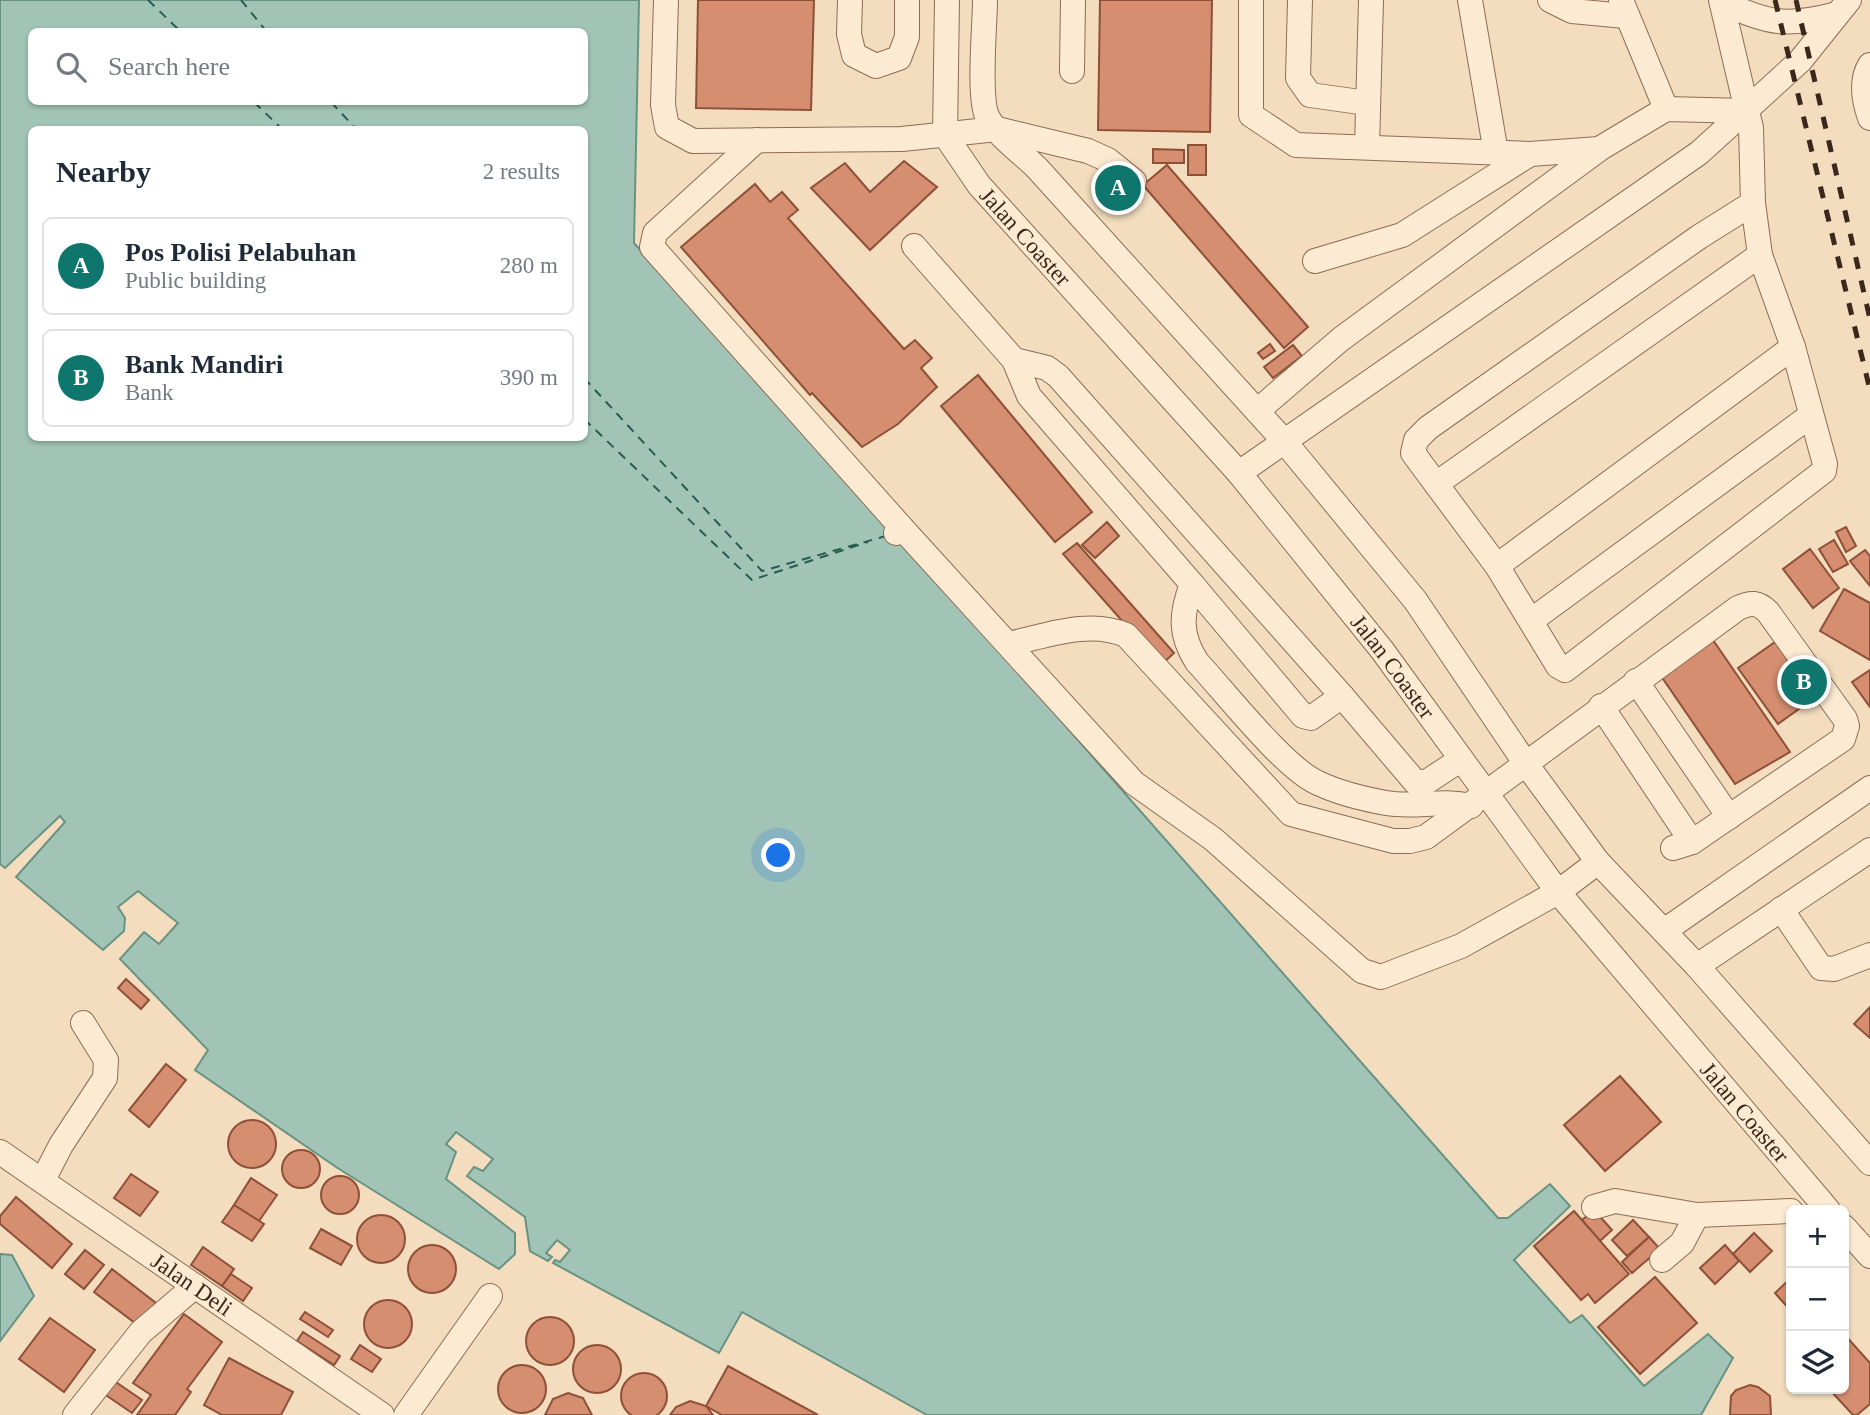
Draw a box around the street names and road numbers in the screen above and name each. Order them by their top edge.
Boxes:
street label: Jalan Coaster [975,182,1076,291]
street label: Jalan Coaster [1346,610,1440,724]
street label: Jalan Coaster [1695,1057,1795,1167]
street label: Jalan Deli [147,1248,237,1321]

